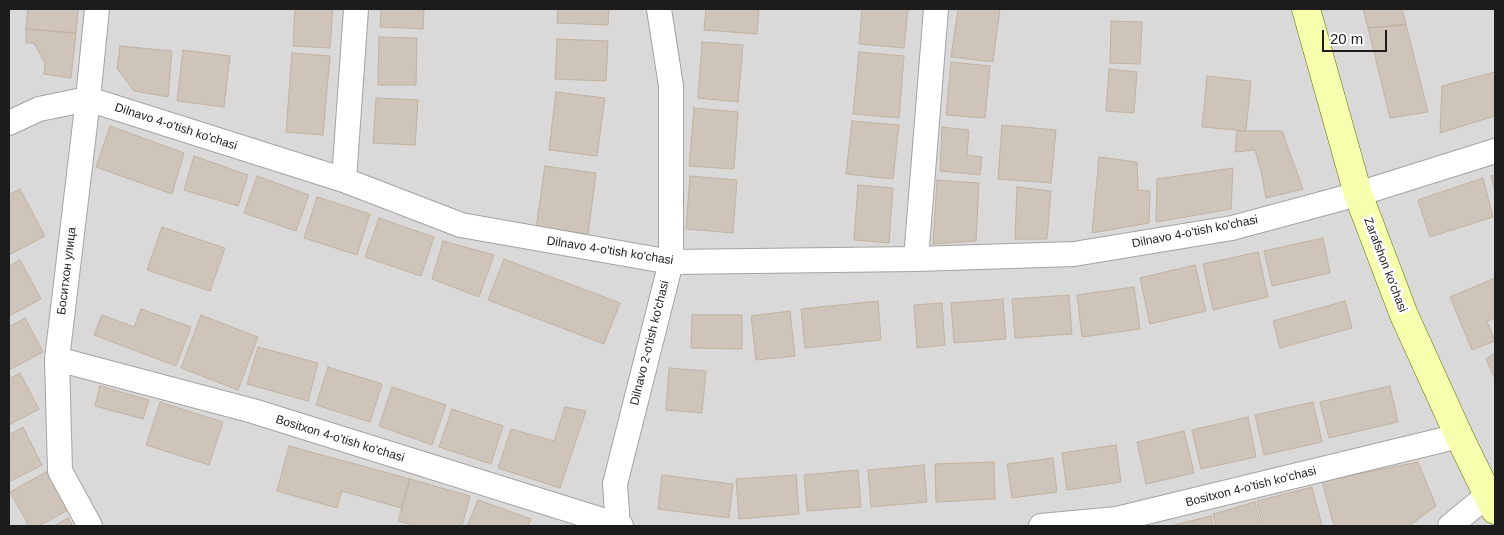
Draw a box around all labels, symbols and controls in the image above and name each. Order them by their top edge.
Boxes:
scale bar [1324,20,1389,52]
text: 20 m [1330,30,1363,47]
street label: Dilnavo 4-o'tish ko'chasi [113,100,239,154]
street label: Dilnavo 4-o'tish ko'chasi [1131,213,1259,251]
street label: Zarafshon ko'chasi [1360,216,1410,314]
street label: Боситхон улица [54,226,80,316]
street label: Dilnavo 4-o'tish ko'chasi [546,234,674,268]
street label: Dilnavo 2-o'tish ko'chasi [628,279,672,407]
street label: Bositxon 4-o'tish ko'chasi [274,413,406,465]
street label: Bositxon 4-o'tish ko'chasi [1184,464,1318,510]

